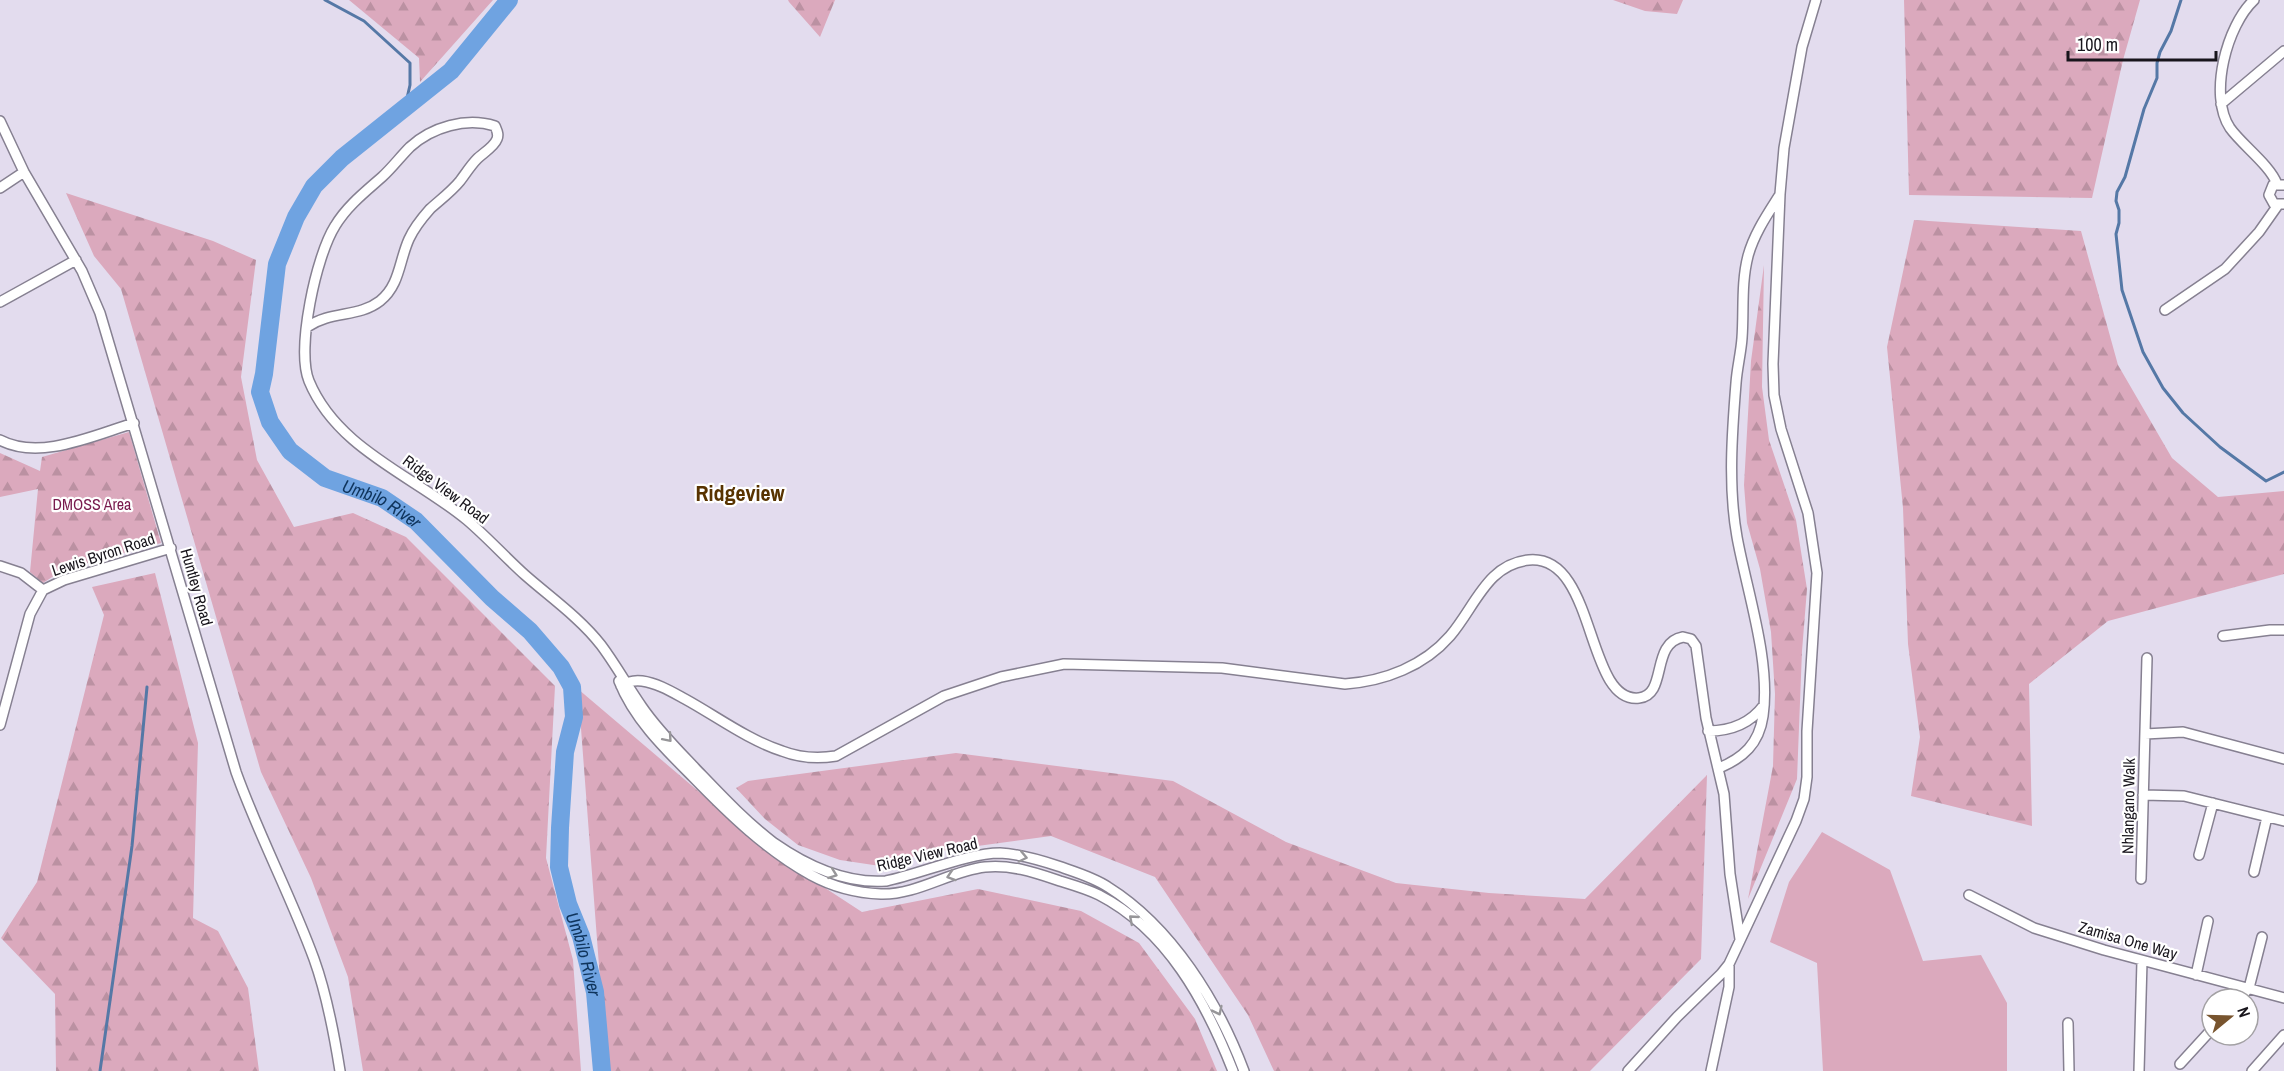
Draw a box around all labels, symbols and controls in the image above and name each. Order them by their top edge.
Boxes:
scale bar [2068,24,2216,62]
text: 100 m [2077,32,2118,57]
street label: Ridge View Road [398,449,494,529]
water label: Umbilo River [339,473,429,533]
district label: Ridgeview [695,478,786,508]
park label: DMOSS Area [53,493,132,515]
street label: Lewis Byron Road [49,527,157,581]
street label: Huntley Road [175,546,219,628]
one-way arrow [661,731,672,742]
street label: Nhlangano Walk [2116,757,2140,854]
street label: Ridge View Road [875,832,979,876]
one-way arrow [1017,849,1027,862]
one-way arrow [827,866,838,879]
one-way arrow [946,868,957,881]
water label: Umbilo River [560,908,608,998]
one-way arrow [1129,915,1140,926]
street label: Zamisa One Way [2076,915,2180,965]
north arrow [2200,987,2260,1047]
one-way arrow [1210,1004,1222,1015]
text: N [2232,1004,2256,1020]

